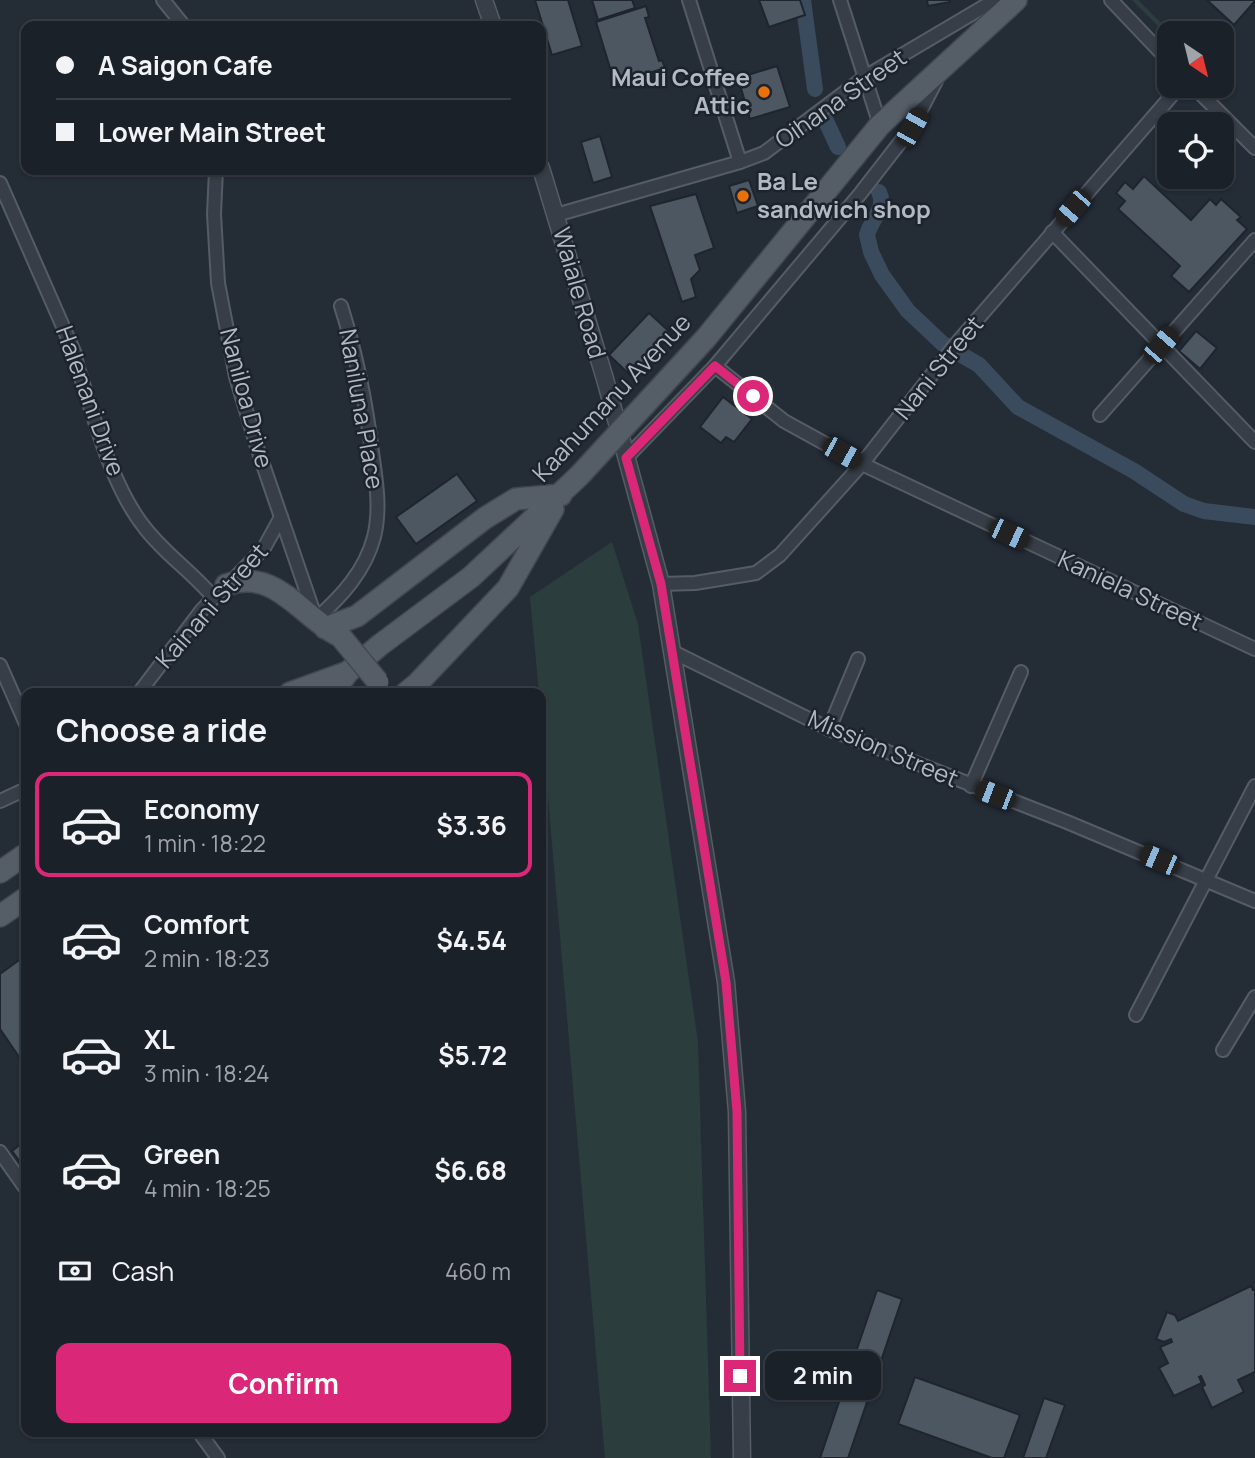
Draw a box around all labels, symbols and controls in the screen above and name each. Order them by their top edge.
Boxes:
north arrow [1157,21,1234,98]
map controls [1157,21,1234,189]
street label: Oihana Street [768,40,912,155]
text: A Saigon Cafe [98,47,273,83]
place label: Maui Coffee Attic [611,60,750,121]
marker: Maui Coffee Attic [756,84,772,100]
car [893,104,932,150]
button: locate [1157,112,1234,189]
text: Lower Main Street [98,114,326,150]
place label: Ba Le sandwich shop [757,164,931,225]
car [1052,185,1095,231]
marker: Ba Le sandwich shop [735,188,751,204]
street label: Waiale Road [546,223,615,362]
street label: Kaahumanu Avenue [524,306,698,488]
street label: Nani Street [886,308,990,426]
street label: Halenani Drive [49,321,134,480]
car [1140,322,1183,368]
street label: Naniloa Drive [213,324,282,471]
street label: Naniluna Place [332,326,393,492]
route start [737,380,769,412]
car [819,434,866,472]
car [986,516,1033,552]
street label: Kainani Street [147,535,274,675]
street label: Kaniela Street [1053,542,1208,637]
street label: Mission Street [803,701,964,794]
text: Choose a ride [56,708,267,752]
car [972,778,1019,812]
text: Economy [144,791,259,827]
icon: car [60,793,123,856]
text: $3.36 [436,807,507,843]
text: 1 min · 18:22 [144,827,266,859]
car [1136,842,1183,878]
text: Comfort [144,906,250,942]
icon: car [60,908,123,971]
text: $4.54 [436,922,507,958]
text: 2 min · 18:23 [144,942,270,974]
text: XL [144,1021,175,1057]
icon: car [60,1023,123,1086]
text: $5.72 [438,1037,507,1073]
text: 3 min · 18:24 [144,1057,270,1089]
text: Green [144,1136,220,1172]
icon: car [60,1138,123,1201]
text: $6.68 [435,1152,507,1188]
text: 4 min · 18:25 [144,1172,271,1204]
icon: cash [56,1252,94,1290]
text: Cash [112,1253,174,1289]
text: 460 m [445,1255,511,1287]
button: Confirm [56,1343,511,1423]
callout: 2 min [764,1352,880,1400]
text: 2 min [793,1359,853,1391]
route end [724,1360,756,1392]

